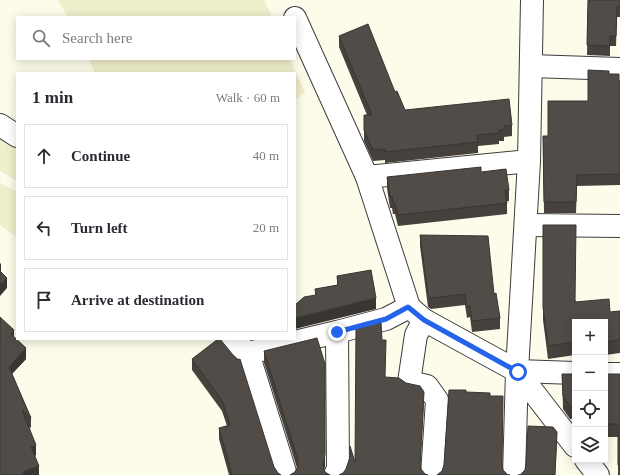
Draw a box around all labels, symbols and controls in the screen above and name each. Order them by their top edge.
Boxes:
search box [16,16,296,60]
icon: search [30,27,52,49]
text: Search here [62,30,132,46]
text: 1 min [32,88,73,107]
text: Walk · 60 m [216,90,280,105]
icon: ahead [33,145,55,167]
text: Continue [71,148,130,164]
text: 40 m [253,148,279,163]
icon: left [33,217,55,239]
text: Turn left [71,220,128,236]
text: 20 m [253,220,279,235]
icon: arrive [33,289,55,311]
text: Arrive at destination [71,292,204,308]
map controls [572,319,608,463]
button: + [572,319,608,355]
route end [328,323,346,341]
button: − [572,355,608,391]
route start [509,363,527,381]
button: locate [572,391,608,427]
button: layers [572,427,608,463]

